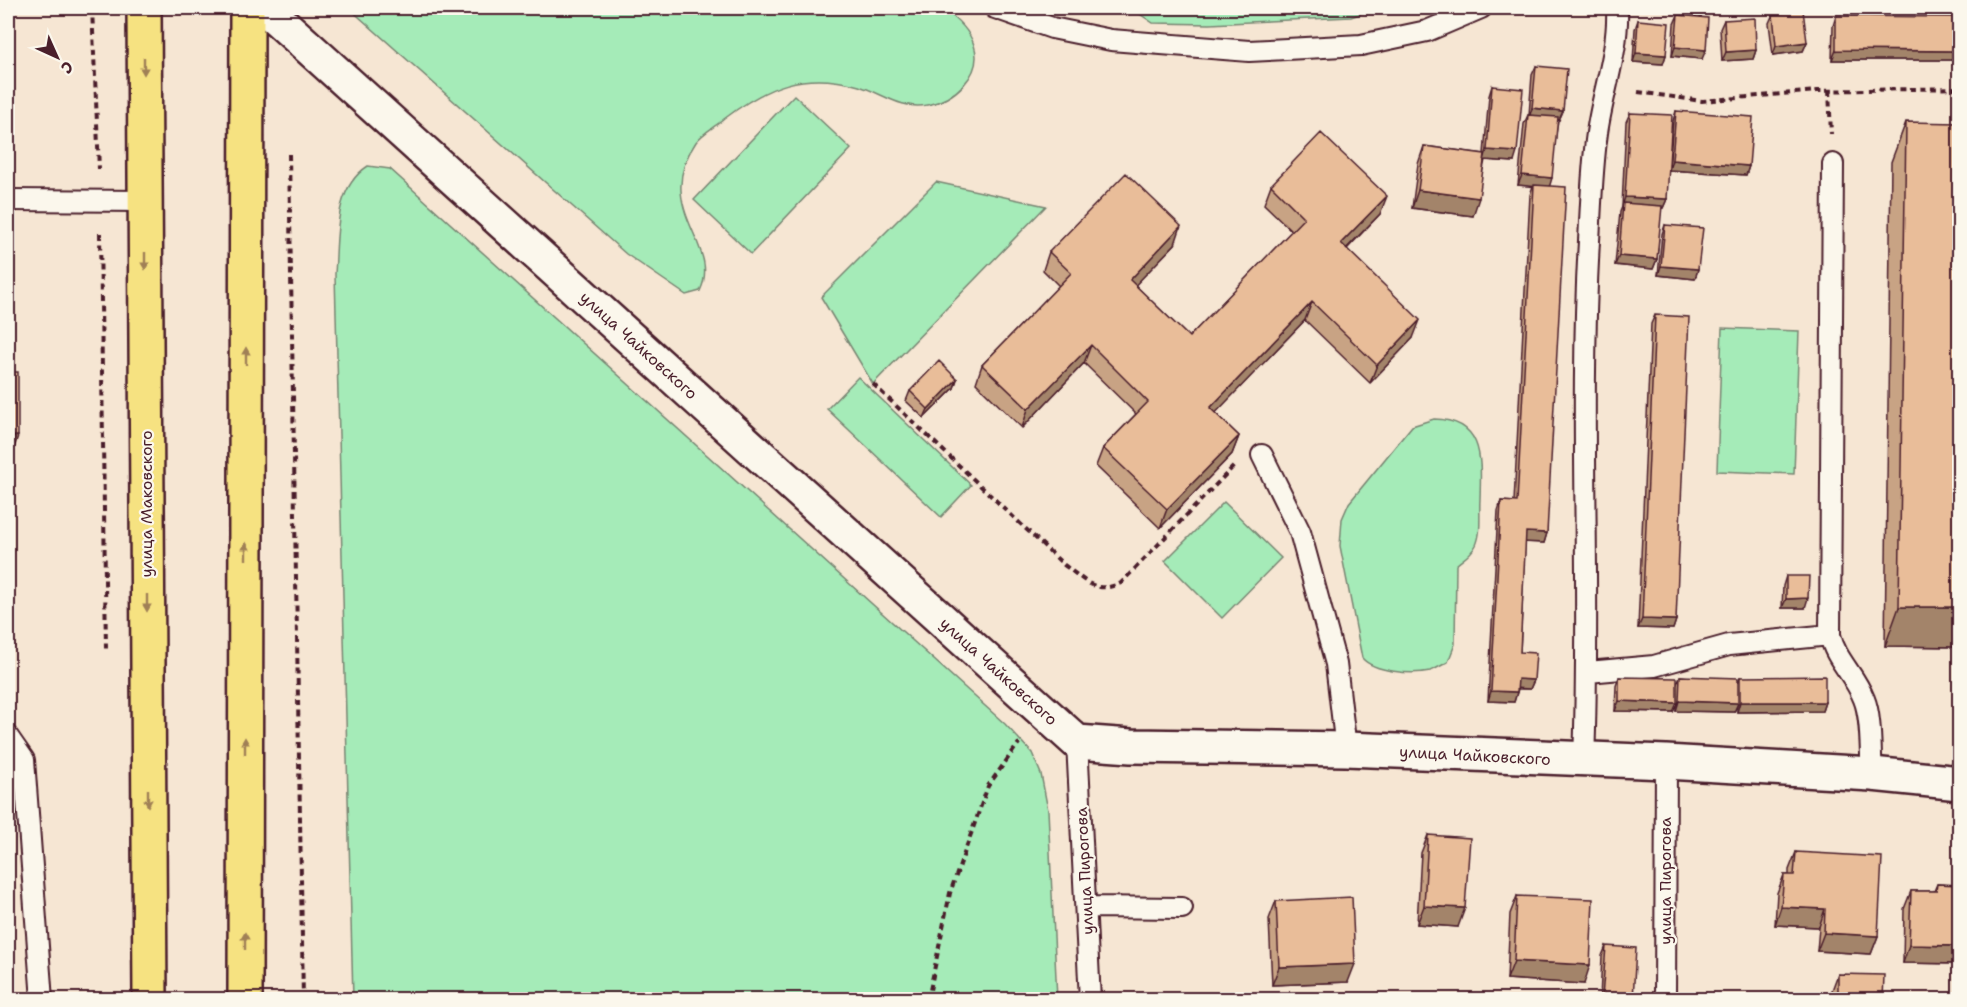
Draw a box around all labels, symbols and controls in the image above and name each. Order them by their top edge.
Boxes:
north arrow [27,27,87,87]
text: С [56,56,78,78]
one-way arrow [139,56,149,75]
one-way arrow [140,251,150,270]
street label: улица Чайковского [575,287,702,404]
one-way arrow [241,347,251,366]
street label: улица Маковского [136,430,157,578]
one-way arrow [241,542,251,561]
one-way arrow [142,593,152,612]
street label: улица Чайковского [935,613,1062,730]
one-way arrow [240,737,250,756]
street label: улица Чайковского [1399,741,1551,770]
one-way arrow [143,788,153,807]
street label: улица Пирогова [1071,807,1098,935]
street label: улица Пирогова [1655,817,1676,945]
one-way arrow [240,932,250,951]

